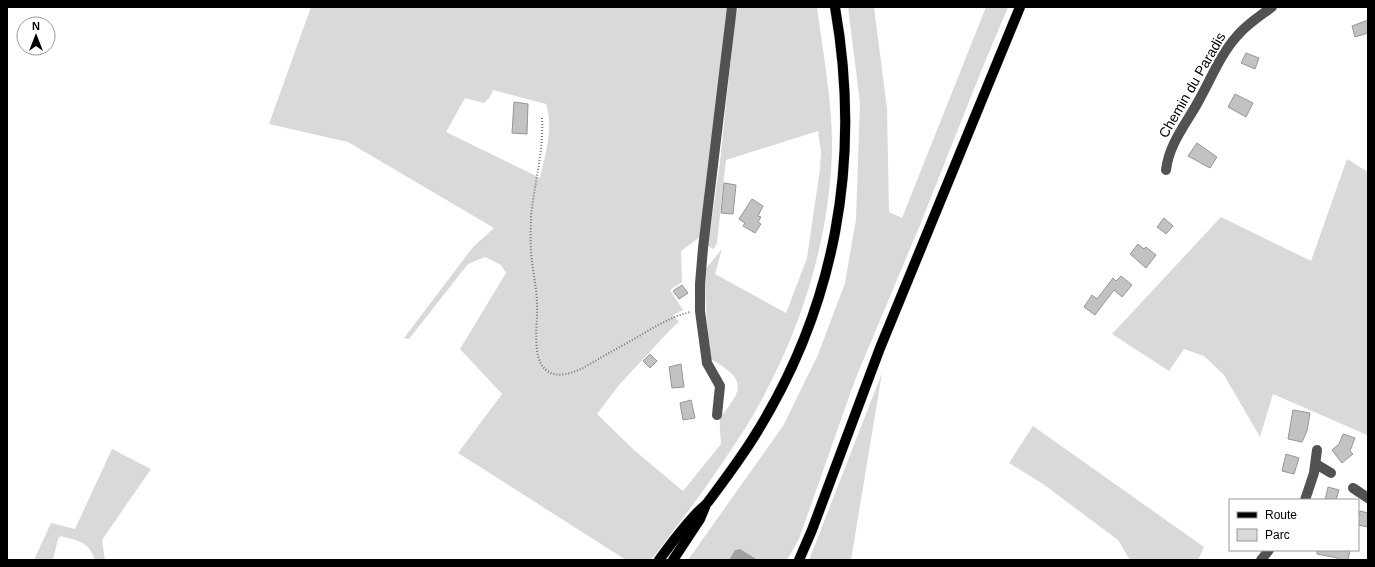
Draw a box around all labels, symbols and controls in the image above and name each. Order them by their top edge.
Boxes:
north arrow [16,16,56,56]
text: N [32,20,40,32]
street label: Chemin du Paradis [1155,29,1229,141]
legend [1229,499,1359,551]
text: Route [1265,508,1297,522]
text: Parc [1265,528,1290,542]

